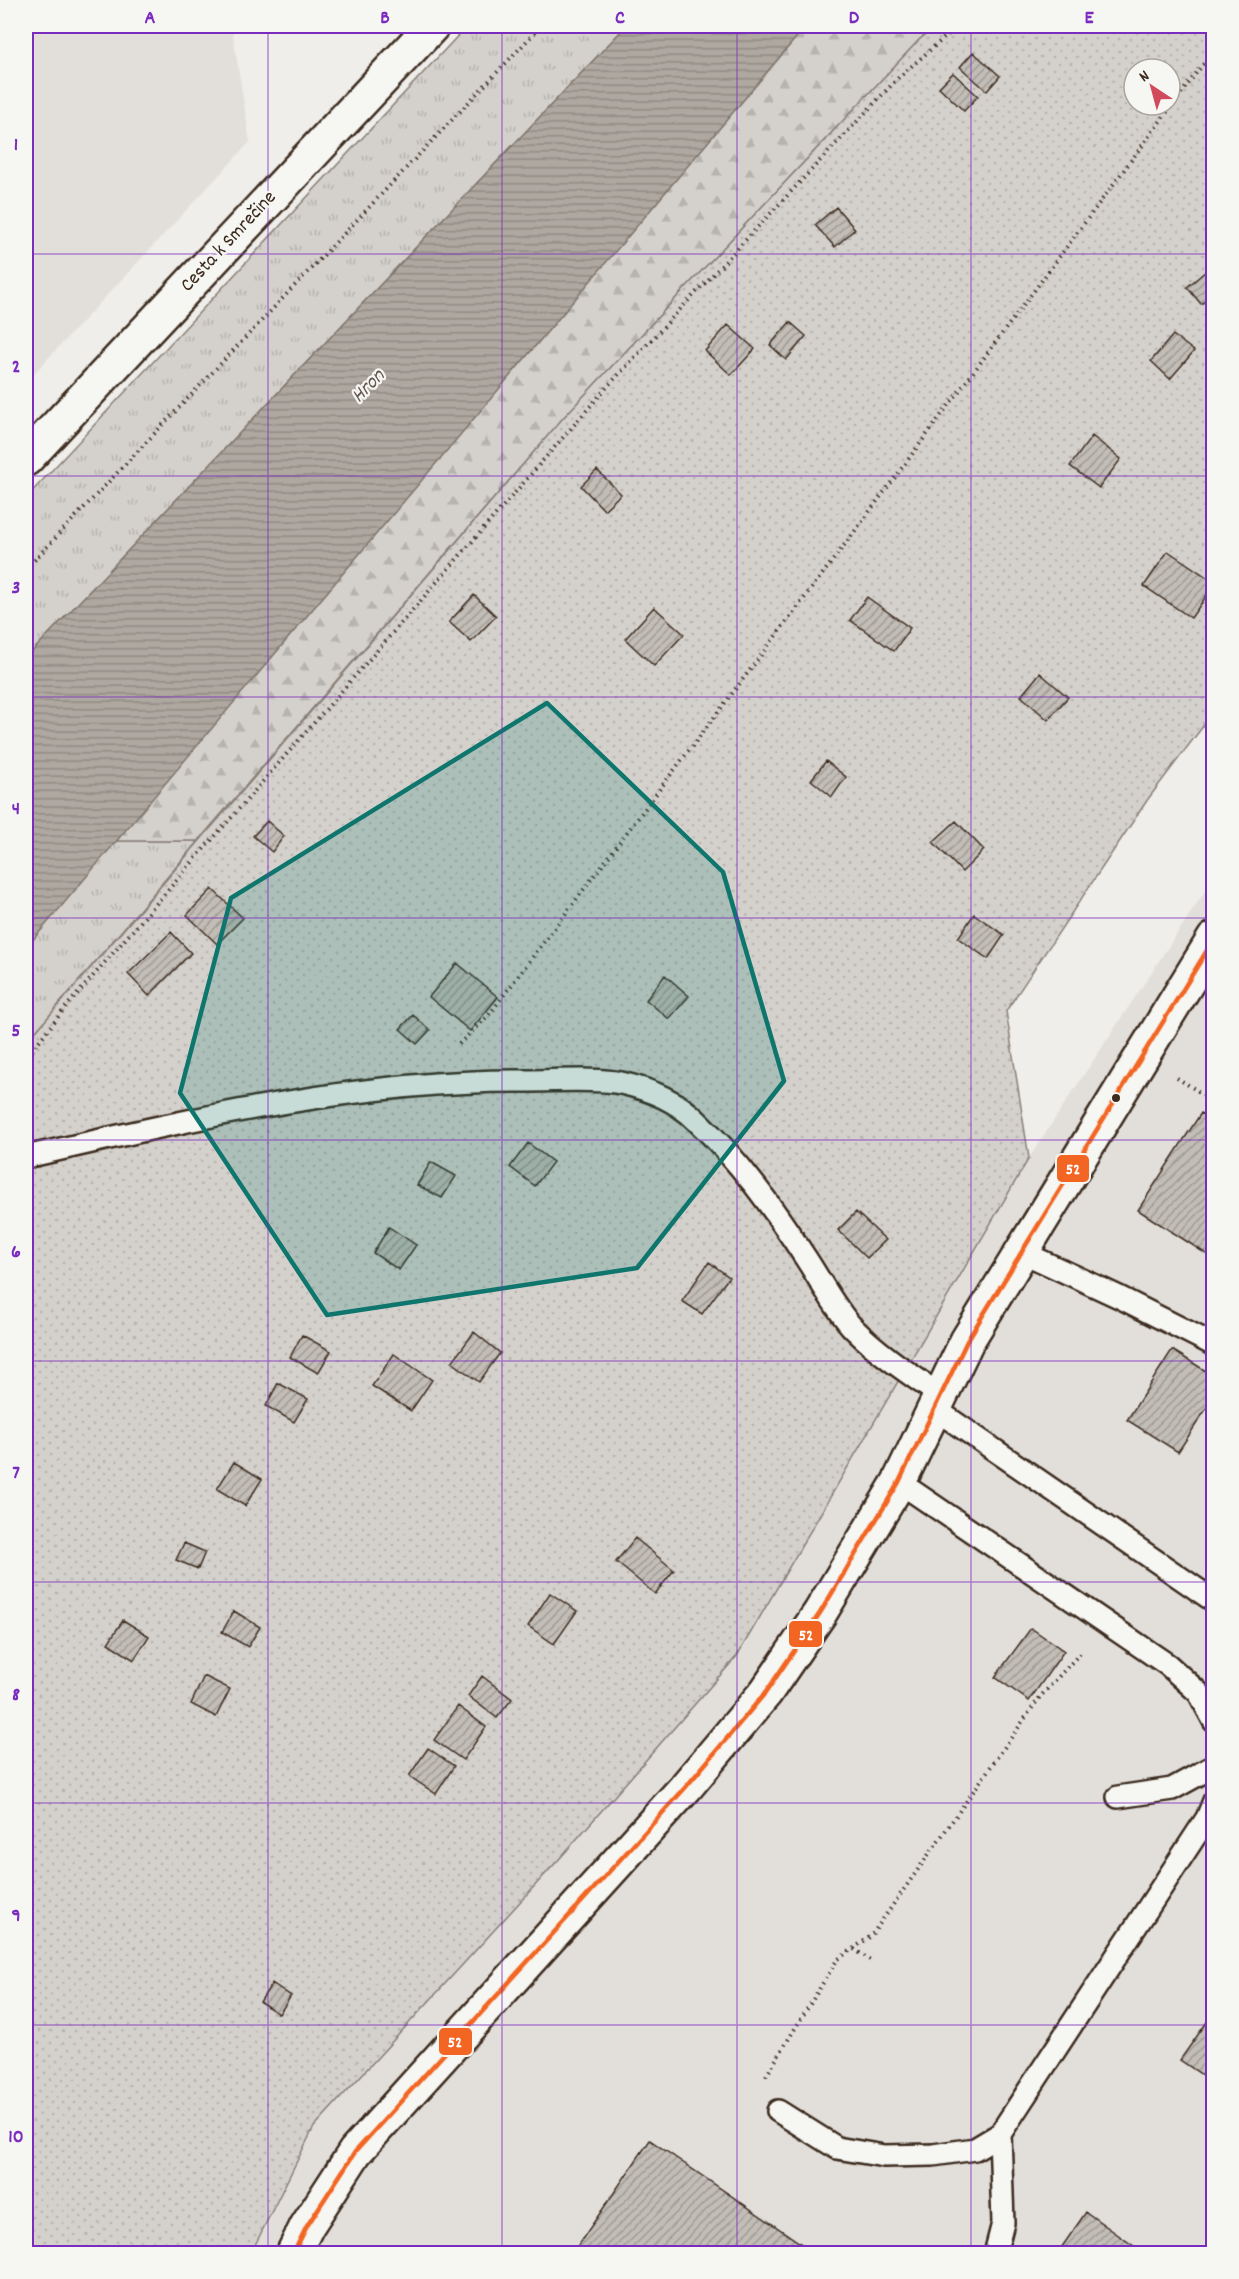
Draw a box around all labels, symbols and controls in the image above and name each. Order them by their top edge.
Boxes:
text: A [145,5,156,33]
text: B [380,5,390,33]
text: C [615,5,625,33]
text: D [849,5,860,33]
text: E [1084,5,1094,33]
north arrow [1122,57,1182,117]
text: N [1135,65,1155,89]
text: 1 [14,132,18,160]
street label: Cesta k Smrečine [175,185,284,299]
text: 2 [12,354,20,382]
water label: Hron [345,362,394,411]
text: 3 [12,575,20,603]
text: 4 [12,796,20,824]
text: 5 [11,1018,21,1046]
unlabelled marker [1110,1092,1122,1104]
line badge: 52 [1056,1154,1090,1183]
text: 52 [1066,1159,1080,1182]
text: 6 [11,1239,21,1267]
text: 7 [12,1460,20,1488]
line badge: 52 [788,1620,823,1648]
text: 52 [799,1625,813,1648]
text: 8 [12,1682,20,1710]
text: 9 [11,1903,21,1931]
line badge: 52 [438,2027,473,2056]
text: 52 [448,2032,462,2055]
text: 10 [8,2124,24,2152]

